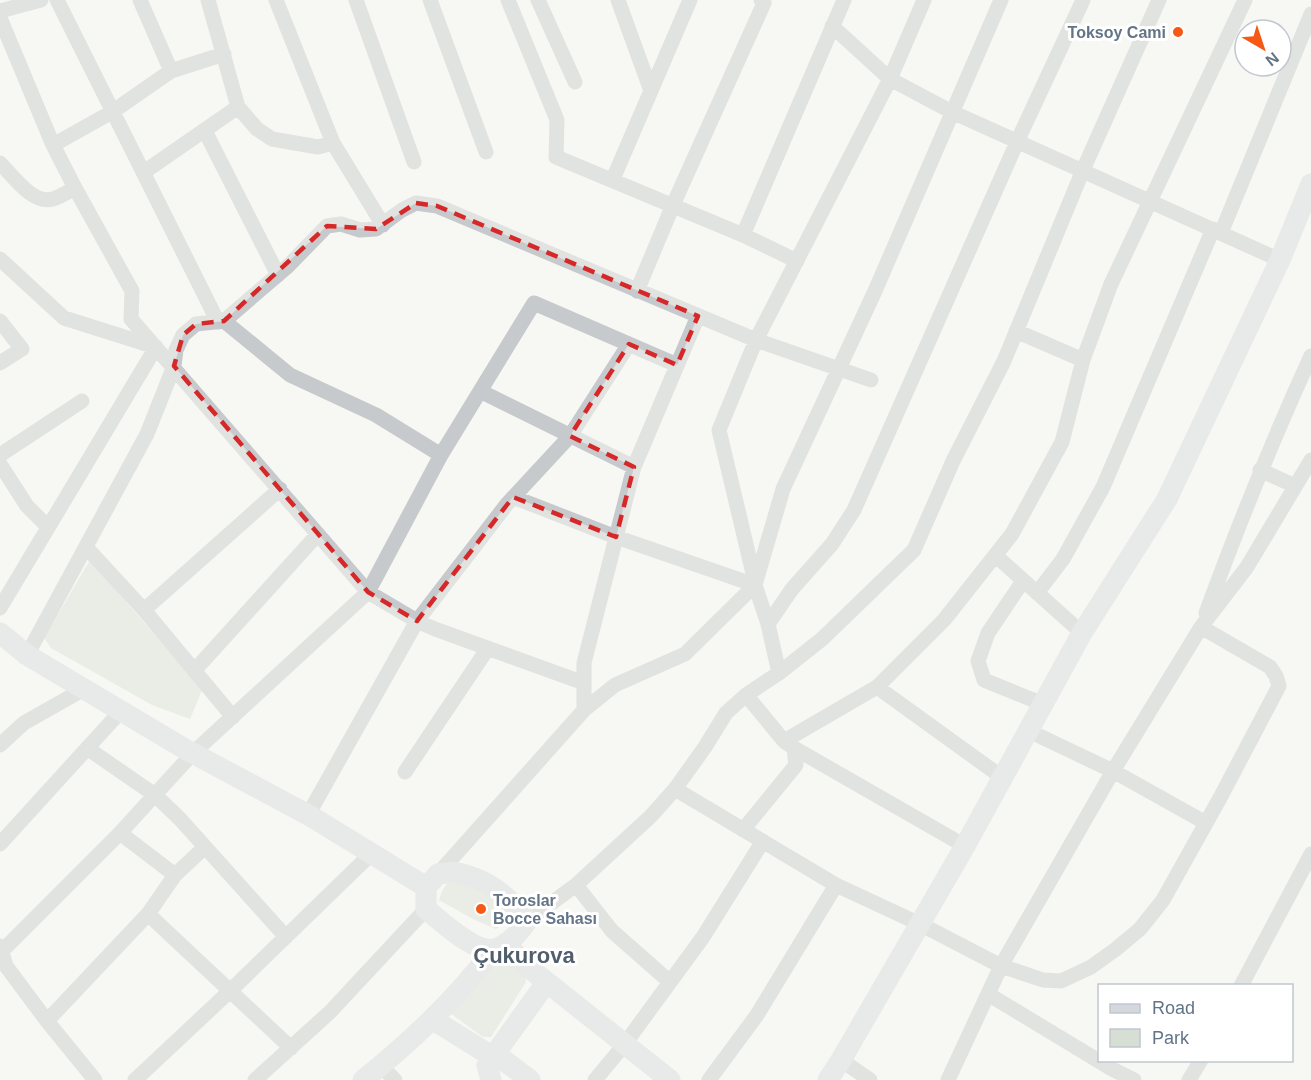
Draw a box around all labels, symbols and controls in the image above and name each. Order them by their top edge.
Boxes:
north arrow [1233,18,1293,78]
place label: Toksoy Cami [1068,24,1166,41]
marker: Toksoy Cami [1171,25,1185,39]
text: N [1262,49,1282,70]
place label: Toroslar Bocce Sahası [493,892,597,927]
marker: Toroslar Bocce Sahası [474,902,488,916]
district label: Çukurova [473,943,575,968]
legend [1098,984,1293,1062]
text: Road [1152,998,1195,1018]
text: Park [1152,1028,1190,1048]

